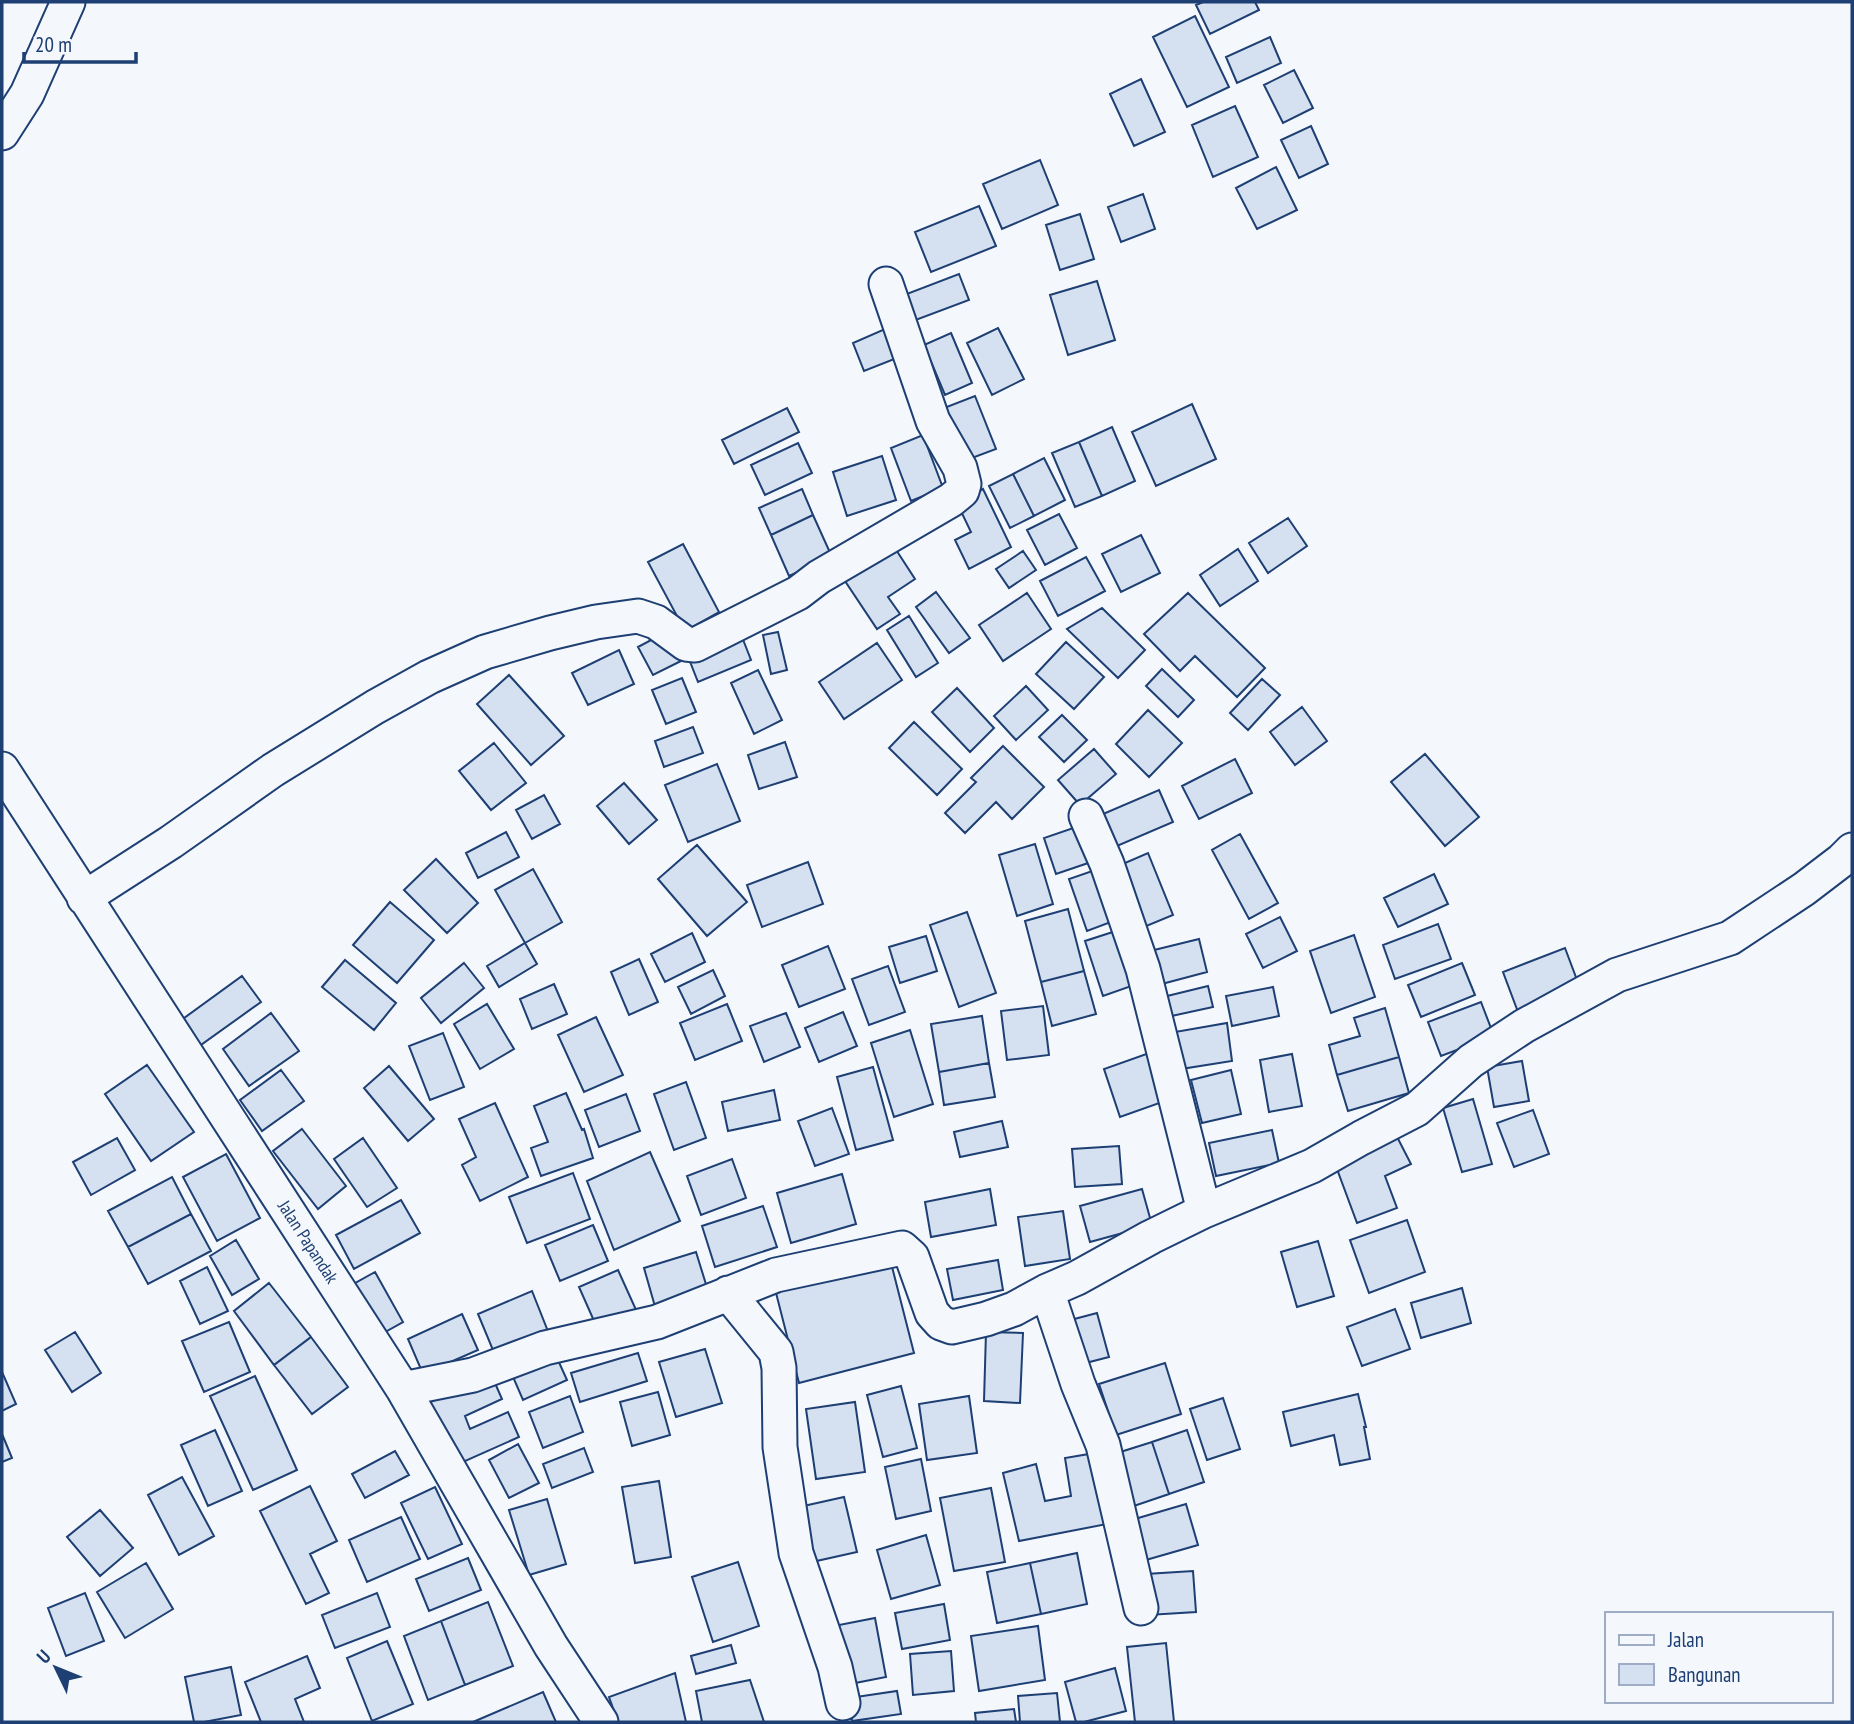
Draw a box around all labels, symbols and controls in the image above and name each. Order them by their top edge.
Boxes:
scale bar [24,21,136,65]
text: 20 m [35,31,72,58]
street label: Jalan Papandak [273,1195,344,1288]
legend [1605,1612,1833,1703]
text: Jalan [1667,1626,1704,1653]
north arrow [21,1633,91,1703]
text: U [31,1645,56,1668]
text: Bangunan [1668,1661,1741,1688]

